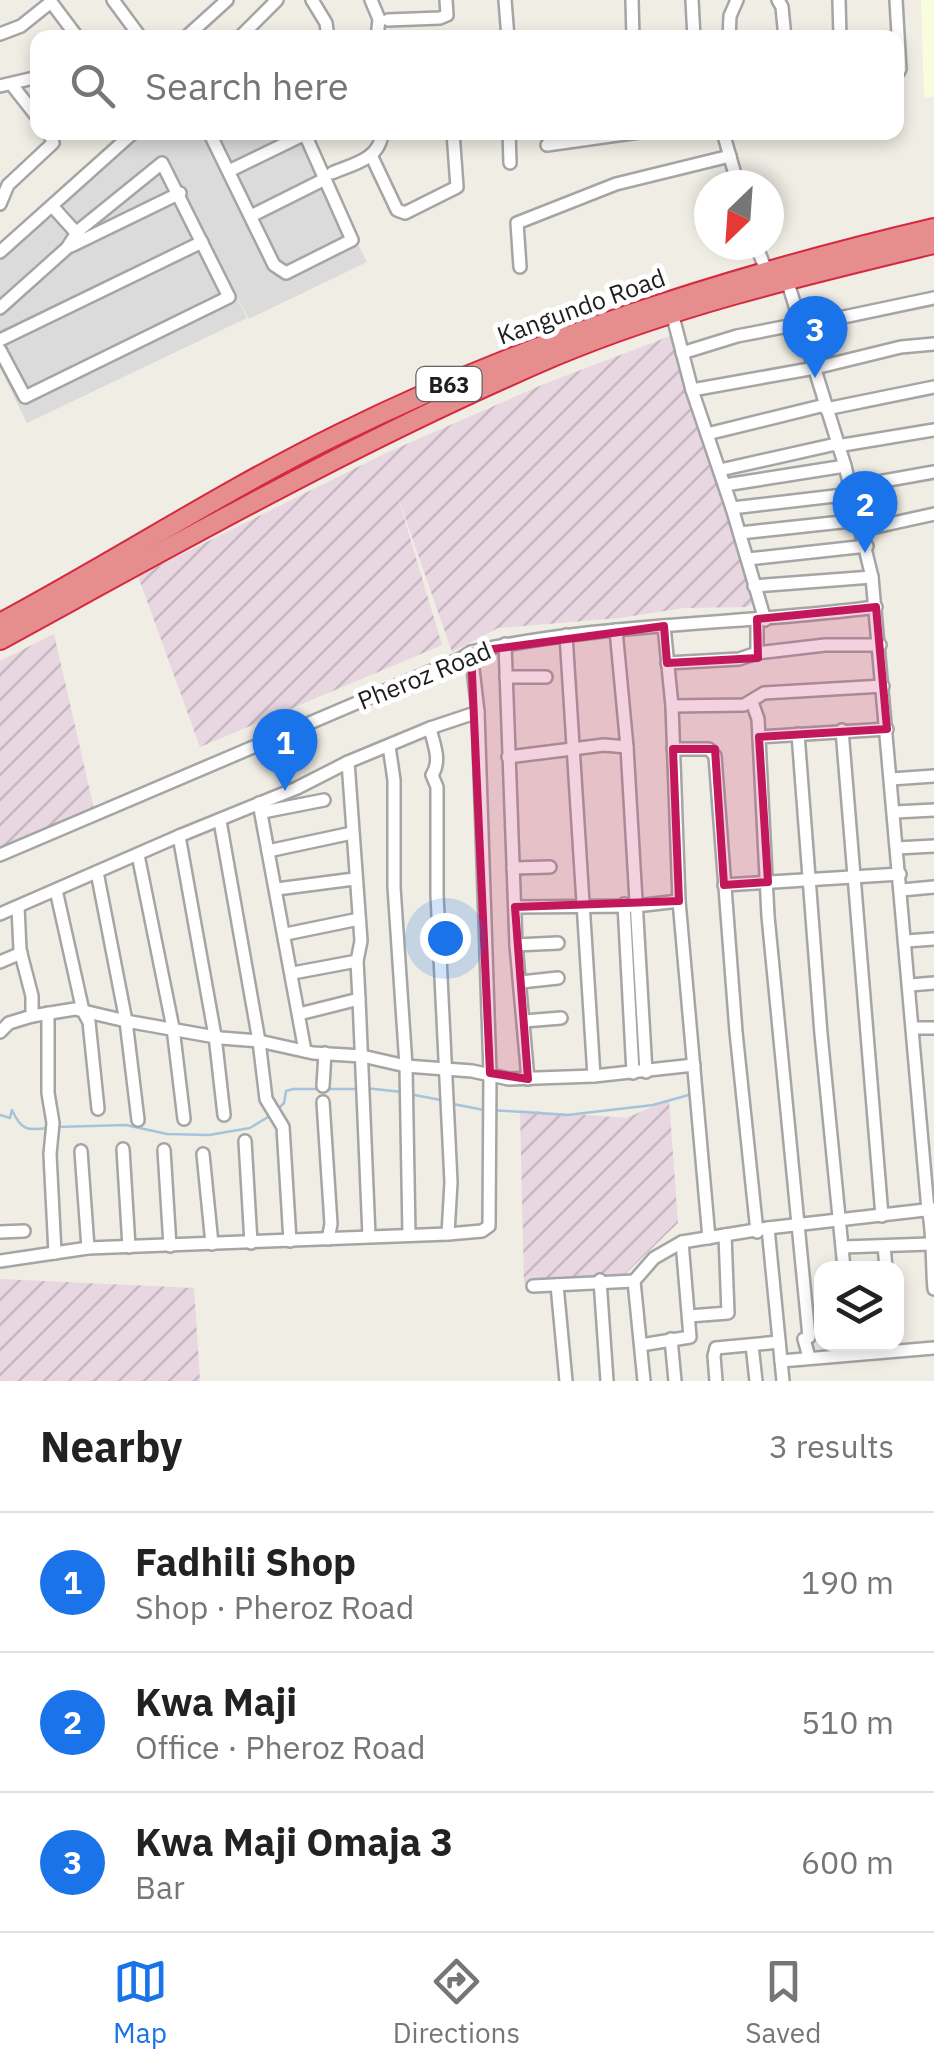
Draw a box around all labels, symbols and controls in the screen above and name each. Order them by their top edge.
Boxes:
search box [30,30,904,140]
icon: search [65,58,120,113]
text: Search here [145,61,349,110]
north arrow [694,170,784,260]
street label: Kangundo Road [492,260,670,352]
pin: 3 [782,296,848,378]
road number: B63 [416,367,482,401]
pin: 2 [832,470,898,553]
street label: Pheroz Road [352,633,496,717]
pin: 1 [252,708,318,791]
your location [420,913,471,964]
map controls [814,1261,904,1351]
button: layers [814,1261,904,1351]
text: Nearby [40,1419,182,1474]
text: 3 results [769,1425,894,1467]
text: Fadhili Shop [135,1537,356,1586]
text: 1 [63,1561,82,1603]
text: 190 m [801,1561,894,1603]
text: Shop · Pheroz Road [135,1586,414,1628]
text: Kwa Maji [135,1677,297,1726]
text: 2 [63,1701,82,1743]
text: 510 m [801,1701,894,1743]
text: Office · Pheroz Road [135,1726,426,1768]
text: Kwa Maji Omaja 3 [135,1817,453,1866]
text: 3 [63,1841,82,1883]
text: 600 m [801,1841,894,1883]
text: Bar [135,1866,185,1908]
tab: Map [113,1954,168,2051]
tab: Directions [393,1954,520,2051]
tab: Saved [745,1954,821,2051]

